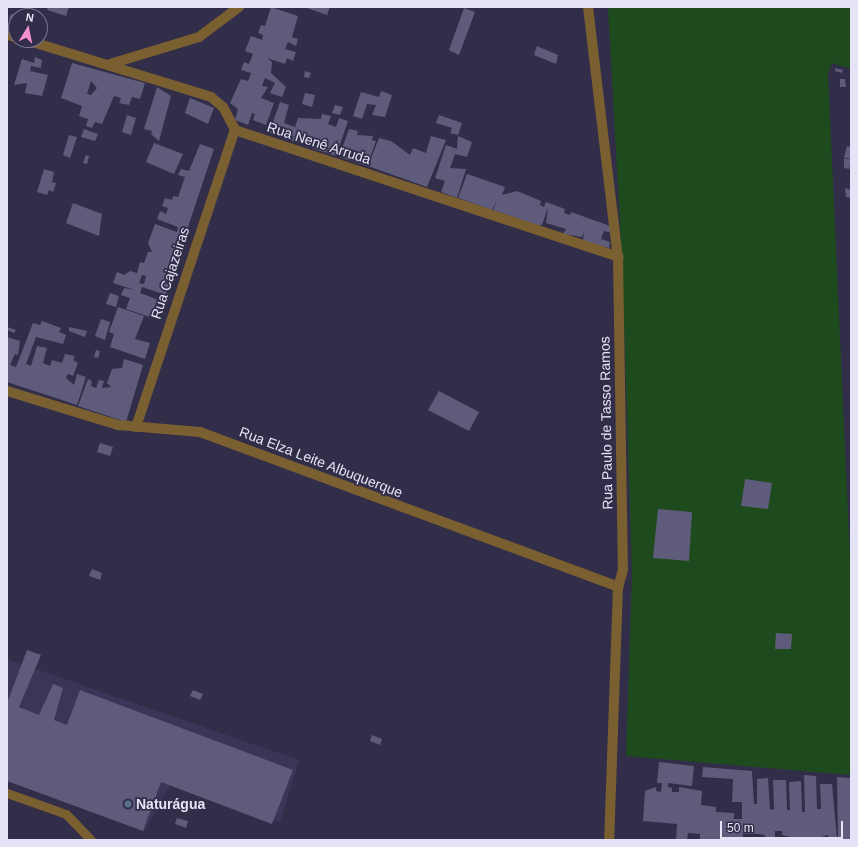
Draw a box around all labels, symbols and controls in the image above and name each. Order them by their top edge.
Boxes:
north arrow [8,8,48,48]
text: N [25,11,35,24]
street label: Rua Nenê Arruda [265,118,373,168]
street label: Rua Cajazeiras [147,225,193,321]
street label: Rua Paulo de Tasso Ramos [596,336,616,510]
street label: Rua Elza Leite Albuquerque [237,423,405,501]
place label: Naturágua [136,796,205,812]
marker: Naturágua [123,799,133,809]
scale bar [722,813,845,839]
text: 50 m [727,821,754,835]

